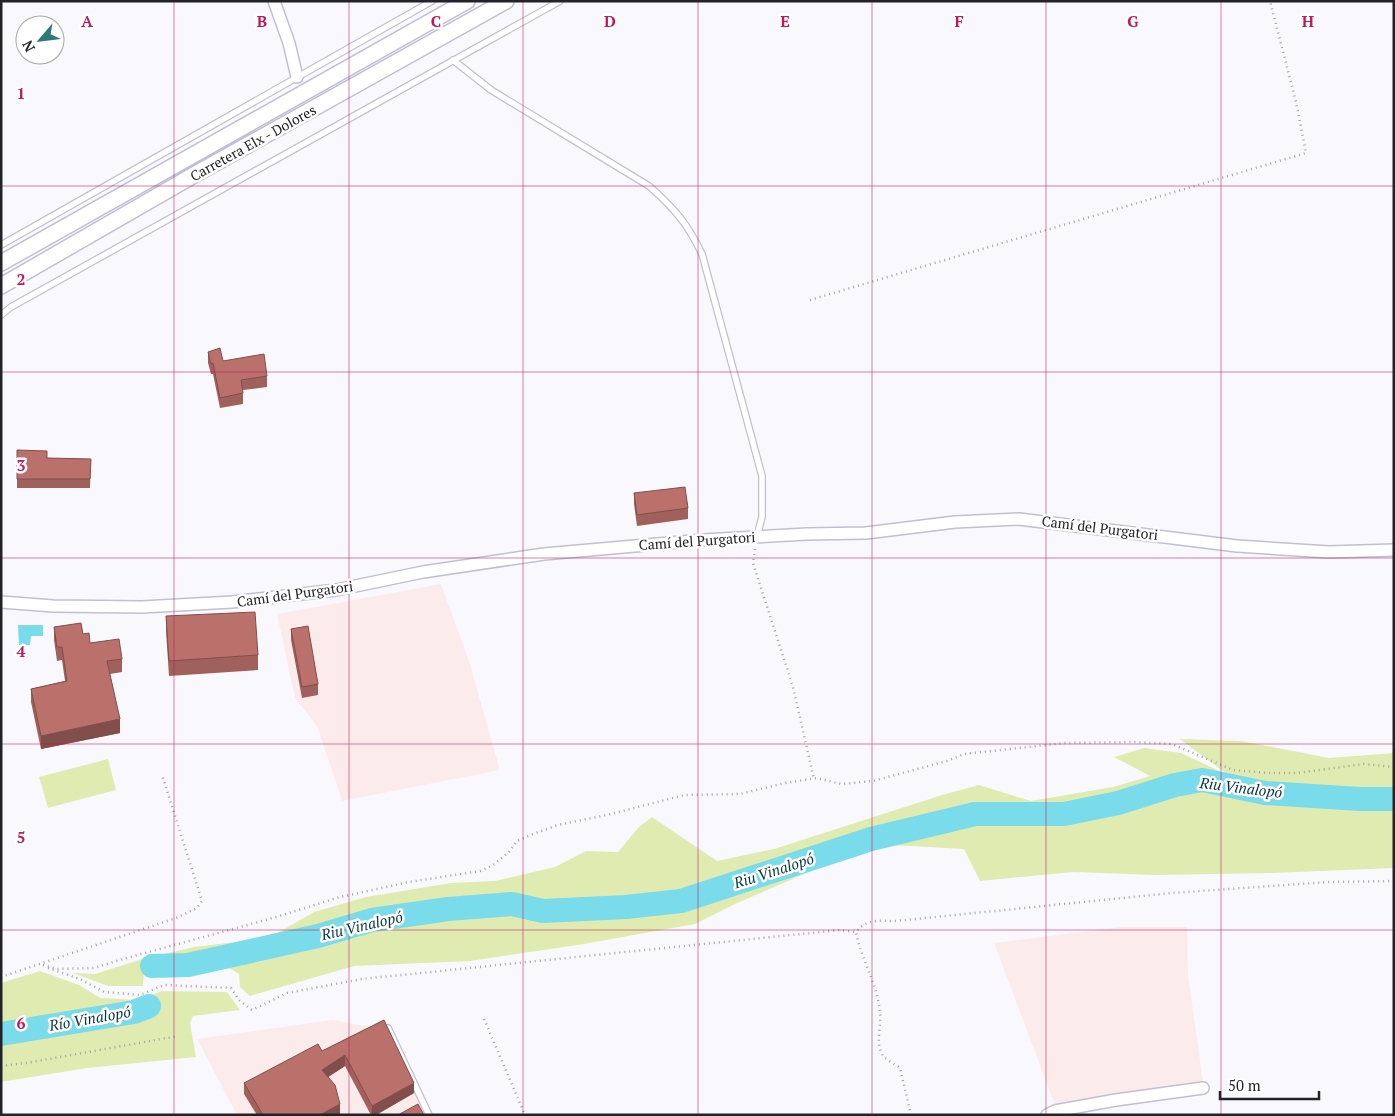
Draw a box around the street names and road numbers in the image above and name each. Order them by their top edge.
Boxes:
street label: Carretera Elx - Dolores [186,100,319,185]
street label: Camí del Purgatori [1041,511,1159,544]
street label: Camí del Purgatori [638,527,756,554]
street label: Camí del Purgatori [236,576,354,611]

